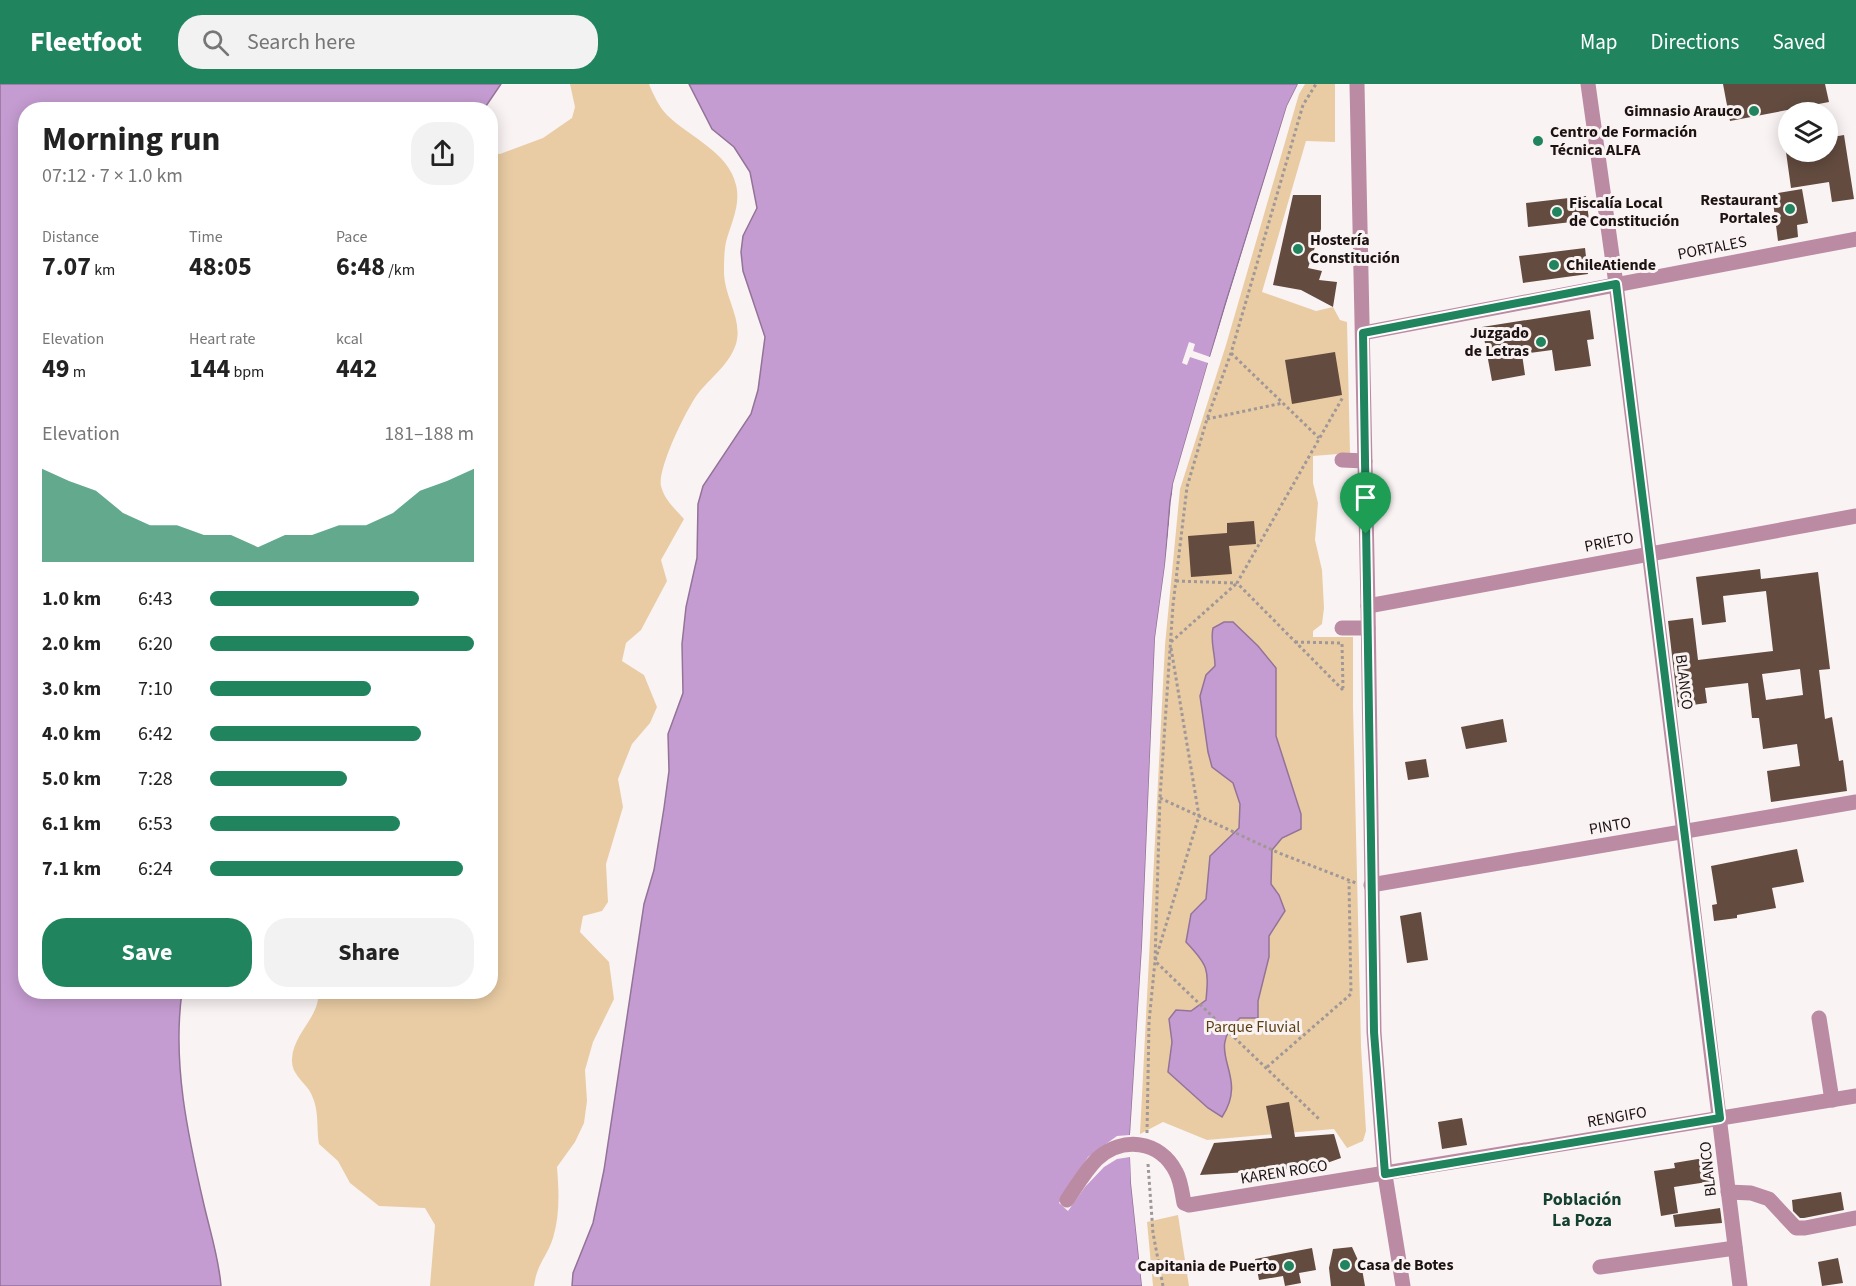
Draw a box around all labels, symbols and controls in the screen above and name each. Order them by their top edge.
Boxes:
search box [178,15,598,69]
text: Fleetfoot [30,22,142,62]
icon: search [199,26,232,59]
text: Search here [247,26,355,58]
text: Map [1580,27,1618,57]
text: Directions [1651,27,1739,57]
text: Saved [1772,27,1826,57]
place label: Gimnasio Arauco [1624,100,1742,122]
map controls [1778,102,1838,162]
button: layers [1778,102,1838,162]
marker: Gimnasio Arauco [1747,104,1761,118]
text: Morning run [42,116,220,163]
place label: Centro de Formación Técnica ALFA [1550,121,1697,161]
button: share [411,122,474,185]
marker: Centro de Formación Técnica ALFA [1531,134,1545,148]
text: 07:12 · 7 × 1.0 km [42,162,183,190]
place label: Restaurant Portales [1700,189,1778,229]
place label: Fiscalía Local de Constitución [1569,192,1679,232]
marker: Restaurant Portales [1783,202,1797,216]
marker: Fiscalía Local de Constitución [1550,205,1564,219]
text: Distance [42,226,99,248]
text: Time [189,226,223,248]
text: Pace [336,226,367,248]
place label: Hostería Constitución [1310,229,1400,269]
street label: PORTALES [1676,231,1748,265]
marker: Hostería Constitución [1291,242,1305,256]
text: 7.07 [42,248,91,285]
text: 48:05 [189,248,252,285]
text: 6:48 [336,248,385,285]
place label: ChileAtiende [1566,254,1656,276]
marker: ChileAtiende [1547,258,1561,272]
text: km [91,259,115,281]
text: /km [385,259,415,281]
place label: Juzgado de Letras [1465,322,1529,362]
text: Elevation [42,328,104,350]
text: Heart rate [189,328,256,350]
text: kcal [336,328,363,350]
marker: Juzgado de Letras [1534,335,1548,349]
text: 49 [42,350,69,387]
text: 144 [189,350,230,387]
text: 442 [336,350,377,387]
text: m [69,361,86,383]
text: bpm [230,361,264,383]
text: Elevation [42,420,120,448]
text: 181–188 m [384,420,474,448]
pin [1340,472,1391,534]
icon: arrive [1349,481,1382,514]
street label: PRIETO [1583,526,1635,558]
text: 1.0 km [42,585,101,613]
text: 6:43 [138,585,173,613]
text: 2.0 km [42,630,101,658]
text: 6:20 [138,630,173,658]
street label: BLANCO [1670,653,1698,711]
text: 3.0 km [42,675,101,703]
text: 7:10 [138,675,173,703]
text: 4.0 km [42,720,101,748]
text: 6:42 [138,720,173,748]
text: 5.0 km [42,765,101,793]
text: 7:28 [138,765,173,793]
text: 6.1 km [42,810,101,838]
text: 6:53 [138,810,173,838]
street label: PINTO [1587,811,1633,841]
text: 7.1 km [42,855,101,883]
text: 6:24 [138,855,173,883]
button: Save [42,918,252,987]
button: Share [264,918,474,987]
park label: Parque Fluvial [1206,1016,1300,1038]
street label: RENGIFO [1585,1101,1649,1133]
street label: BLANCO [1694,1140,1722,1198]
street label: KAREN ROCO [1239,1154,1329,1190]
district label: Población La Poza [1543,1187,1621,1233]
place label: Casa de Botes [1357,1254,1453,1276]
place label: Capitania de Puerto [1138,1255,1277,1277]
marker: Casa de Botes [1338,1258,1352,1272]
marker: Capitania de Puerto [1282,1259,1296,1273]

